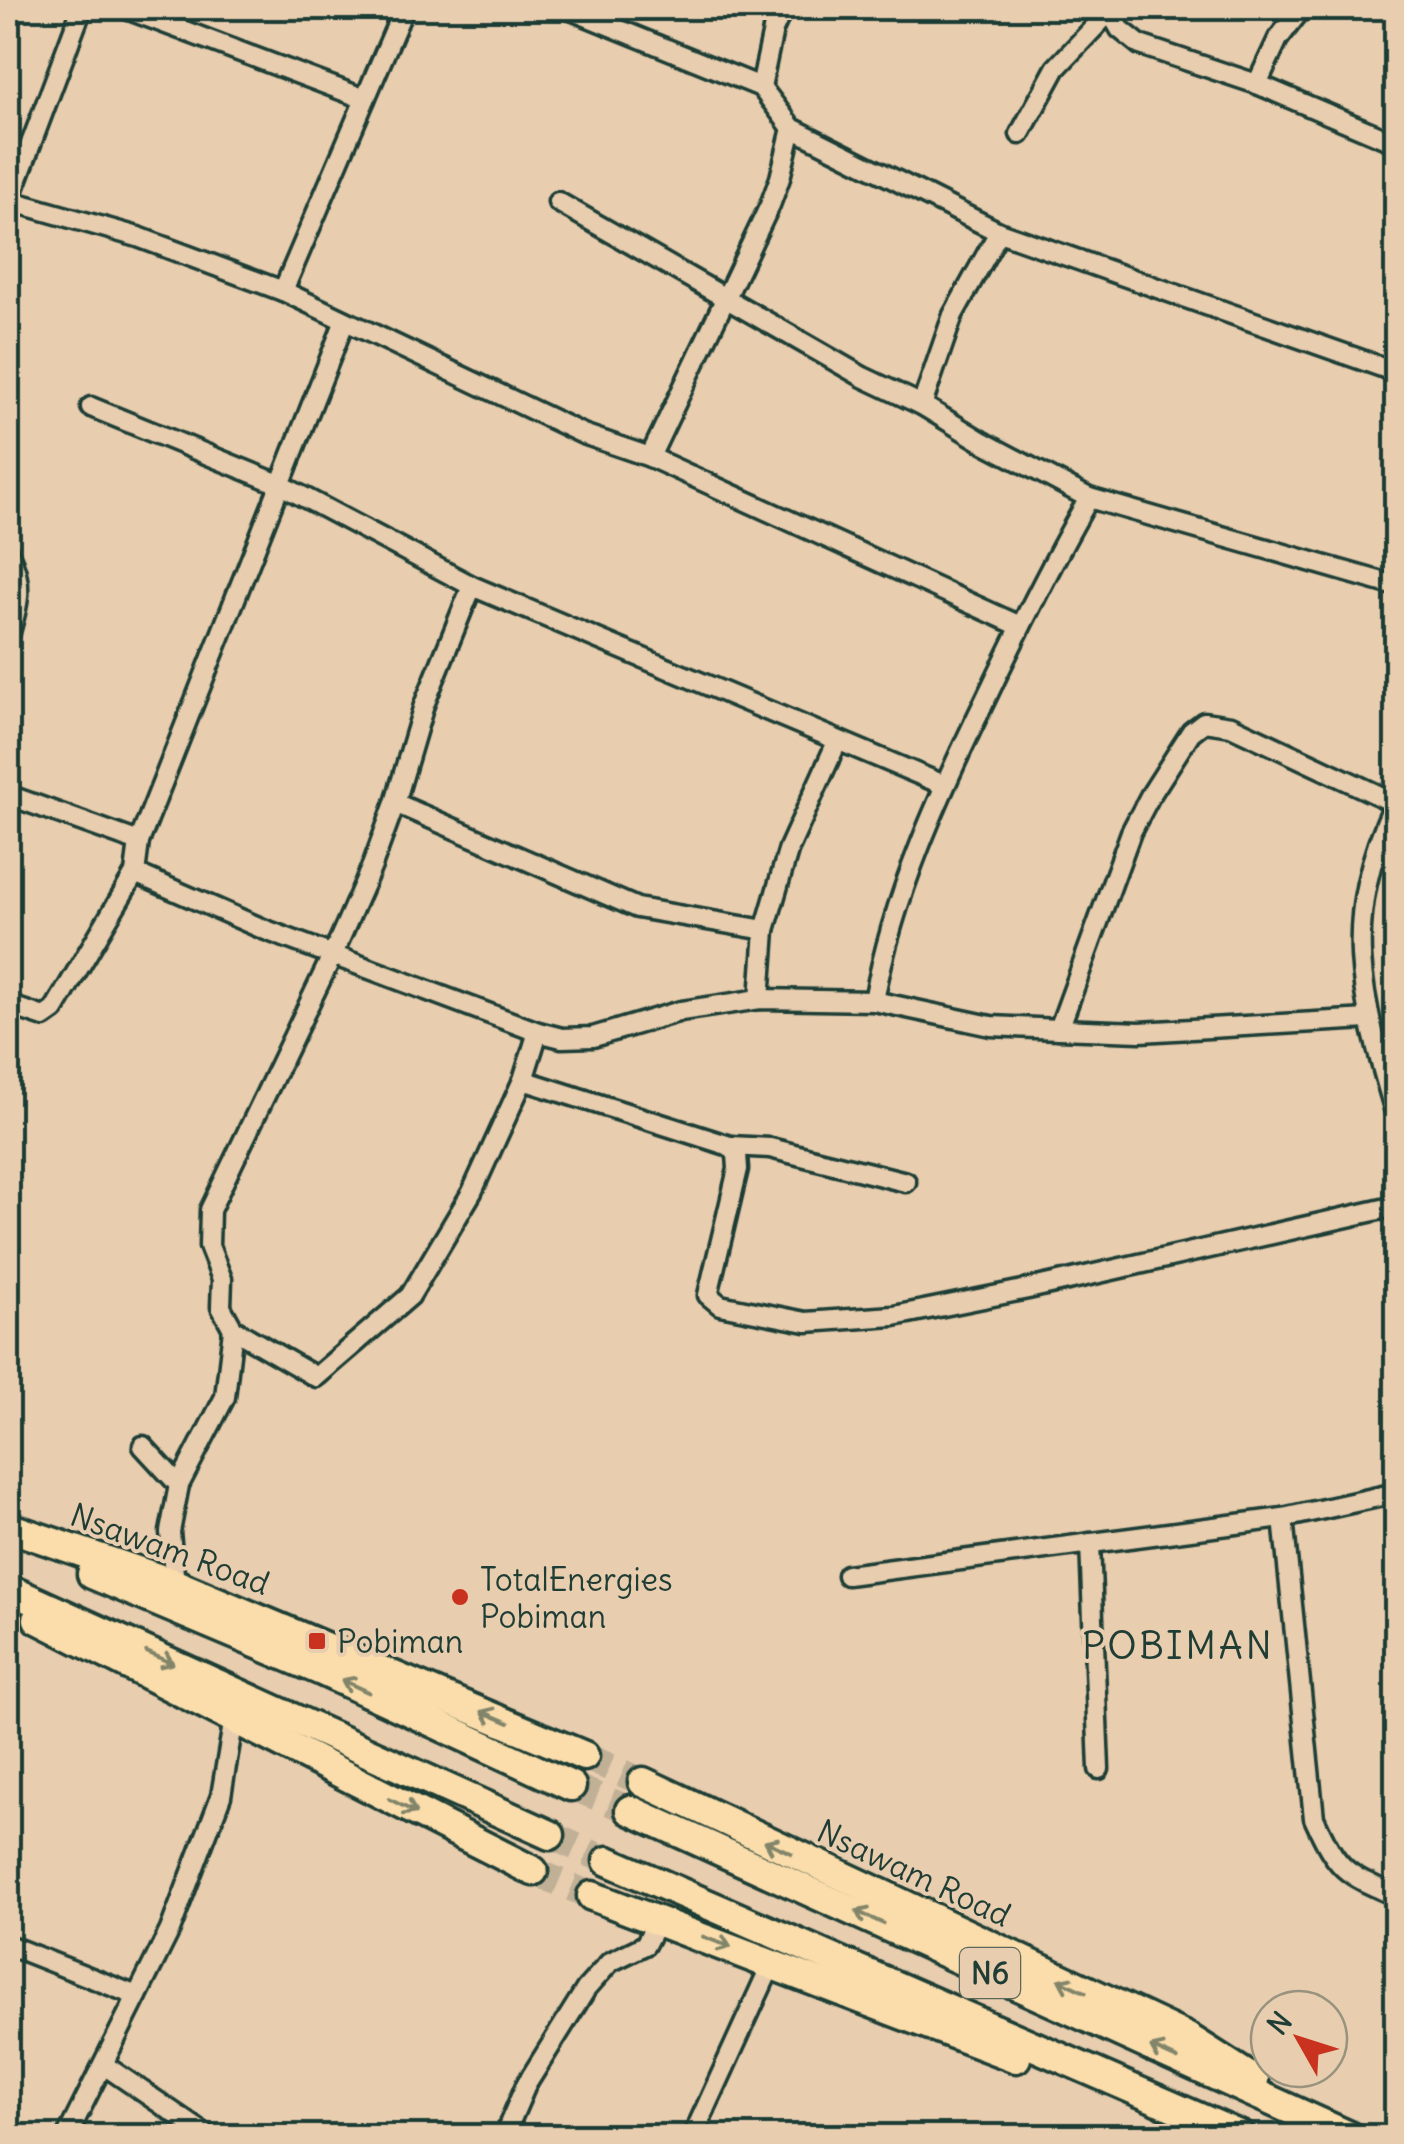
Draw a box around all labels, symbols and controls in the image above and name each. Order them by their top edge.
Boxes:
street label: Nsawam Road [65,1494,275,1604]
place label: TotalEnergies Pobiman [480,1559,673,1637]
marker: TotalEnergies Pobiman [449,1586,471,1608]
place label: Pobiman [337,1621,463,1662]
district label: POBIMAN [1082,1622,1274,1669]
marker: Pobiman [306,1630,328,1652]
one-way arrow [144,1650,175,1668]
one-way arrow [341,1676,371,1695]
one-way arrow [480,1706,510,1724]
one-way arrow [388,1797,418,1816]
street label: Nsawam Road [811,1810,1017,1936]
one-way arrow [764,1836,794,1855]
one-way arrow [855,1907,885,1926]
one-way arrow [701,1934,731,1952]
road number: N6 [960,1948,1020,1998]
one-way arrow [1058,1975,1088,1994]
north arrow [1249,1989,1349,2089]
text: N [1259,2004,1300,2042]
one-way arrow [1150,2043,1180,2062]

